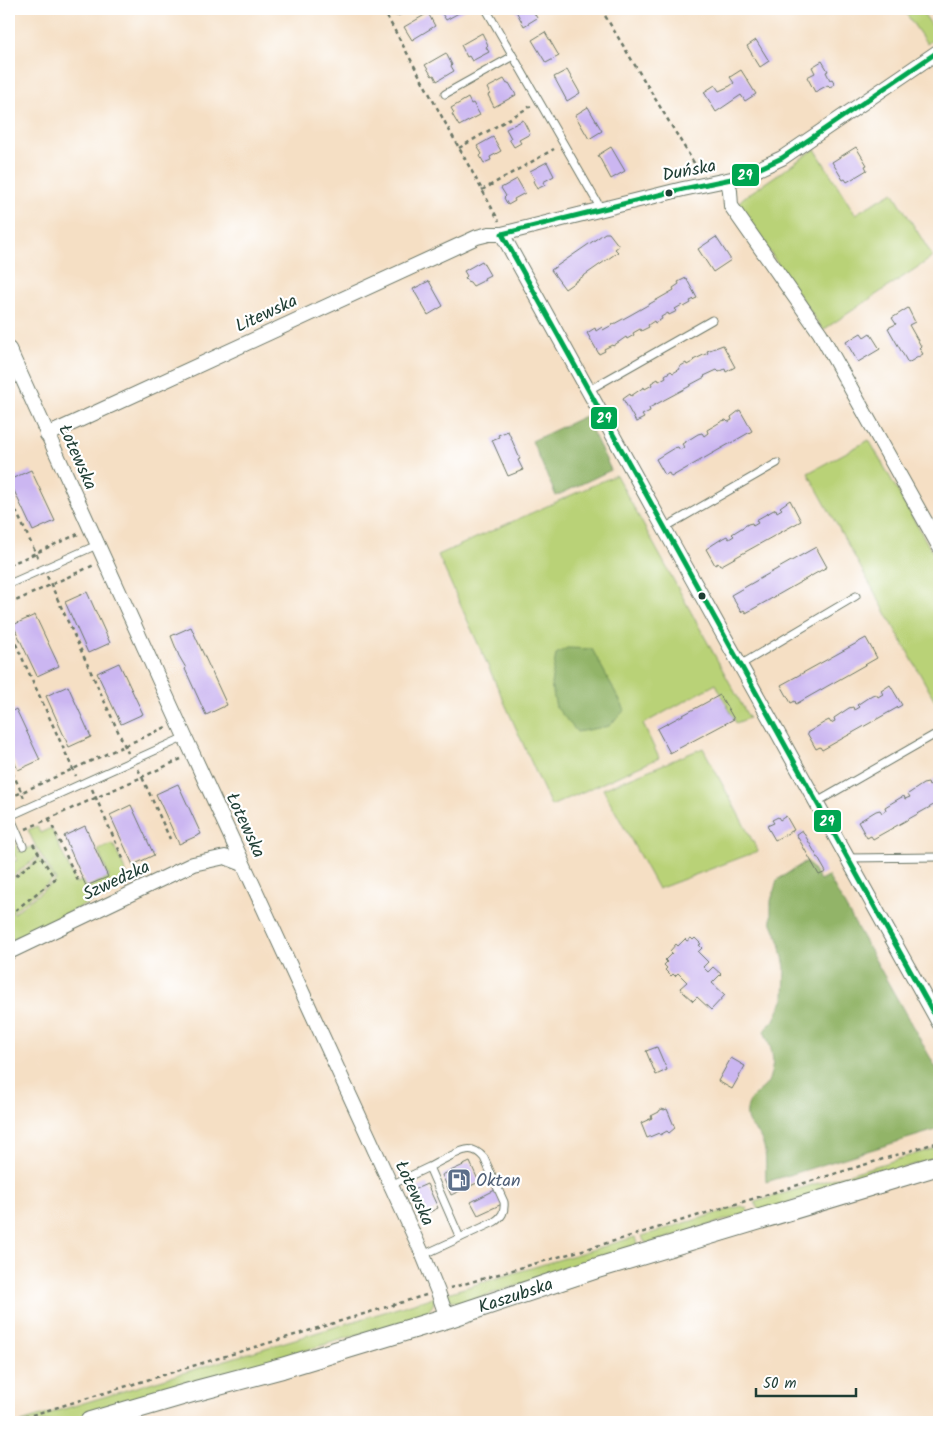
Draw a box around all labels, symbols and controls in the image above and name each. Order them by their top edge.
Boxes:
street label: Duńska [660,152,719,191]
line badge: 29 [731,163,760,187]
text: 29 [737,165,753,187]
unlabelled marker [664,188,674,198]
street label: Litewska [231,287,303,341]
line badge: 29 [590,406,618,430]
text: 29 [596,408,612,430]
street label: Łotewska [49,420,104,495]
unlabelled marker [697,591,707,601]
street label: Łotewska [217,788,272,863]
line badge: 29 [813,809,842,833]
text: 29 [819,811,835,833]
street label: Szwedzka [78,853,155,910]
street label: Łotewska [386,1156,441,1231]
fuel station icon: Oktan [446,1167,472,1193]
place label: Oktan [476,1167,520,1196]
street label: Kaszubska [475,1271,557,1323]
scale bar [756,1366,856,1398]
text: 50 m [763,1372,797,1396]

